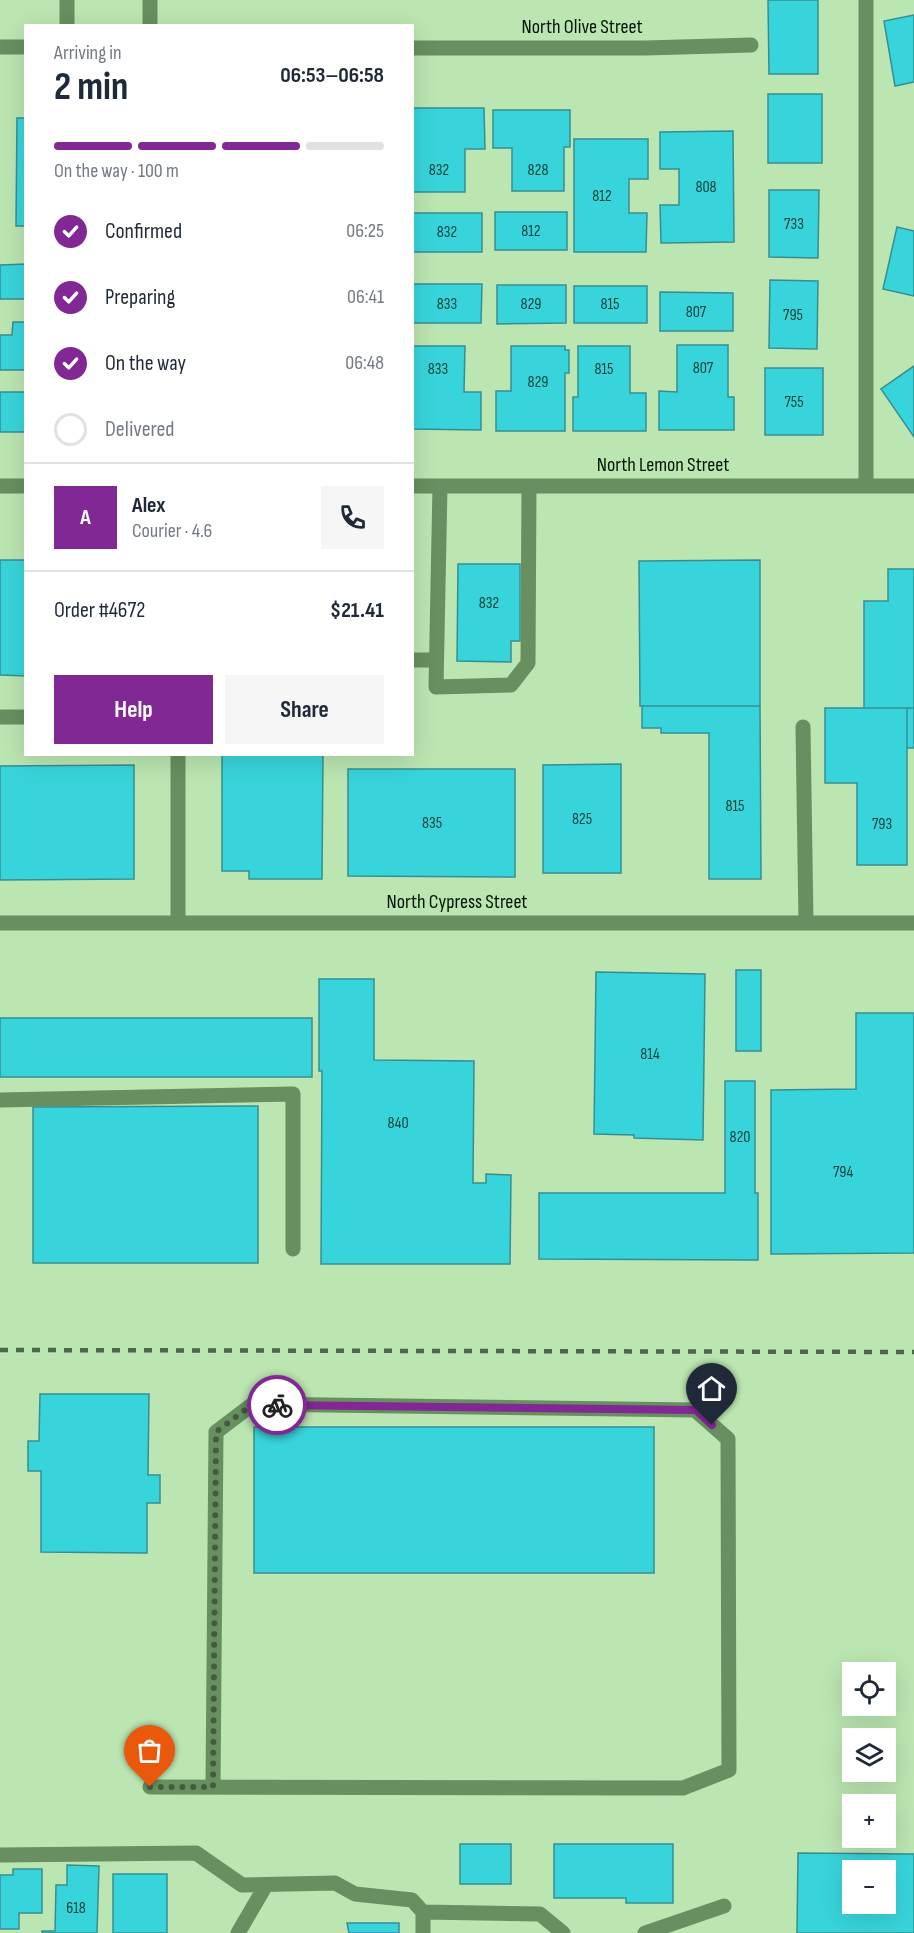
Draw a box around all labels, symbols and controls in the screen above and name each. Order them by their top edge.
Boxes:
street label: North Olive Street [521,15,643,39]
text: Arriving in [54,41,122,65]
text: 06:53–06:58 [280,62,384,89]
text: 2 min [54,64,128,111]
text: On the way · 100 m [54,159,179,183]
house number: 832 [429,161,449,180]
house number: 828 [528,161,548,180]
house number: 808 [695,178,717,197]
house number: 812 [592,187,612,206]
icon: check [54,215,87,248]
house number: 733 [784,215,804,234]
text: Confirmed [105,218,182,245]
text: 06:25 [346,219,384,243]
house number: 812 [521,222,541,241]
house number: 832 [437,223,457,242]
icon: check [54,281,87,314]
text: Preparing [105,284,175,311]
text: 06:41 [347,285,384,309]
house number: 833 [437,295,457,314]
house number: 829 [521,295,541,314]
house number: 815 [600,295,620,314]
house number: 807 [686,303,707,322]
house number: 795 [783,306,803,325]
icon: check [54,347,87,380]
text: On the way [105,350,186,377]
text: 06:48 [345,351,384,375]
house number: 807 [693,359,714,378]
house number: 833 [428,360,448,379]
house number: 815 [594,360,614,379]
house number: 829 [528,373,548,392]
house number: 755 [784,393,804,412]
text: Delivered [105,416,174,443]
street label: North Lemon Street [597,453,729,477]
button: phone [321,486,384,549]
text: Alex [132,492,165,519]
text: A [80,504,91,531]
text: Courier · 4.6 [132,519,212,543]
house number: 832 [479,594,499,613]
text: Order #4672 [54,597,145,624]
text: $21.41 [330,597,384,624]
button: Help [54,675,213,744]
button: Share [225,675,384,744]
house number: 815 [725,797,745,816]
house number: 825 [572,810,592,829]
house number: 835 [422,814,442,833]
house number: 793 [872,815,892,834]
street label: North Cypress Street [387,890,527,914]
house number: 814 [640,1045,660,1064]
house number: 840 [387,1114,409,1133]
house number: 820 [730,1128,750,1147]
house number: 794 [833,1163,853,1182]
pin [686,1363,737,1425]
icon: home [695,1372,728,1405]
courier [247,1375,307,1435]
icon: bike [261,1389,294,1422]
map controls [842,1662,896,1914]
button: locate [842,1662,896,1716]
pin [124,1725,175,1787]
button: layers [842,1728,896,1782]
icon: bag [133,1734,166,1767]
button: + [842,1794,896,1848]
button: − [842,1860,896,1914]
house number: 618 [66,1899,86,1918]

